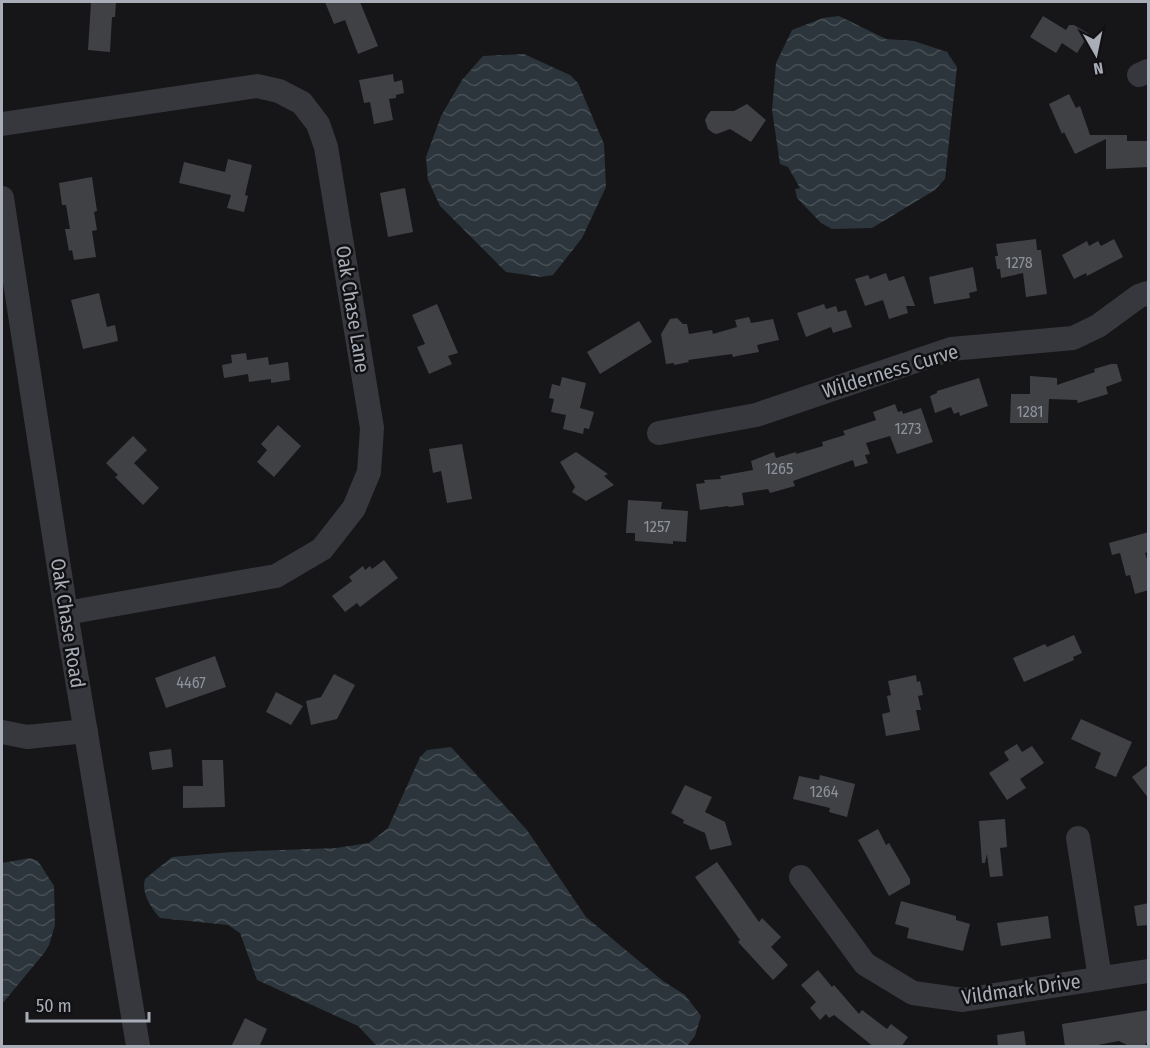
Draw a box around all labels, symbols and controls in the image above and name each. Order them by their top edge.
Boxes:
north arrow [1066,24,1126,84]
text: N [1092,58,1104,78]
street label: Oak Chase Lane [331,244,375,374]
house number: 1278 [1005,253,1033,272]
street label: Wilderness Curve [819,339,961,403]
house number: 1281 [1016,402,1044,421]
house number: 1273 [895,419,921,438]
house number: 1265 [765,459,793,478]
house number: 1257 [644,517,671,536]
street label: Oak Chase Road [46,556,90,690]
house number: 4467 [176,673,206,692]
house number: 1264 [810,782,839,801]
street label: Vildmark Drive [960,969,1082,1009]
scale bar [27,985,148,1023]
text: 50 m [36,995,72,1017]

